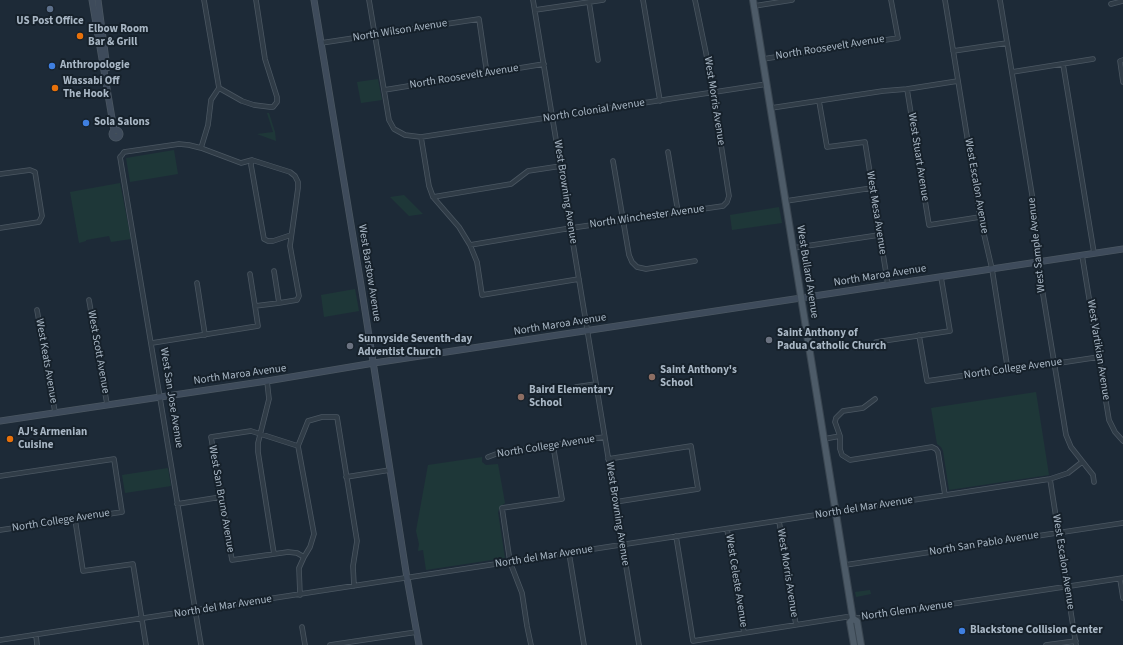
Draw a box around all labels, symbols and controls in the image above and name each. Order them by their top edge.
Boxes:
marker: US Post Office [45,4,55,14]
place label: US Post Office [16,15,84,29]
street label: North Wilson Avenue [352,17,448,45]
place label: Elbow Room Bar & Grill [88,23,148,49]
marker: Elbow Room Bar & Grill [75,31,85,41]
street label: North Roosevelt Avenue [775,33,885,63]
street label: West Morris Avenue [700,56,728,146]
place label: Anthropologie [60,59,130,73]
marker: Anthropologie [47,61,57,71]
street label: North Roosevelt Avenue [409,62,519,92]
place label: Wassabi Off The Hook [63,75,119,101]
marker: Wassabi Off The Hook [50,83,60,93]
street label: North Colonial Avenue [542,96,646,126]
street label: West Stuart Avenue [905,112,931,202]
place label: Sola Salons [94,116,150,130]
marker: Sola Salons [81,118,91,128]
street label: West Escalon Avenue [961,138,991,234]
street label: West Browning Avenue [550,139,580,245]
street label: West Mesa Avenue [863,170,889,256]
street label: West Sample Avenue [1025,197,1049,293]
street label: North Winchester Avenue [589,202,705,232]
street label: West Barstow Avenue [355,224,383,322]
street label: West Bullard Avenue [793,225,821,319]
street label: North Maroa Avenue [833,262,927,290]
street label: West Vartikian Avenue [1084,299,1112,401]
street label: West Scott Avenue [84,309,112,395]
street label: North Maroa Avenue [513,311,607,339]
street label: West Keats Avenue [32,318,60,404]
place label: Saint Anthony of Padua Catholic Church [777,327,886,353]
place label: Sunnyside Seventh-day Adventist Church [358,333,472,359]
marker: Saint Anthony of Padua Catholic Church [764,335,774,345]
marker: Sunnyside Seventh-day Adventist Church [345,341,355,351]
street label: West San Jose Avenue [157,347,185,449]
street label: North College Avenue [963,356,1063,382]
street label: North Maroa Avenue [193,362,287,388]
place label: Saint Anthony's School [660,364,737,390]
marker: Saint Anthony's School [647,372,657,382]
place label: Baird Elementary School [529,384,614,410]
marker: Baird Elementary School [516,392,526,402]
place label: AJ's Armenian Cuisine [18,426,87,452]
street label: North College Avenue [496,433,596,461]
marker: AJ's Armenian Cuisine [5,434,15,444]
street label: West San Bruno Avenue [205,444,237,554]
street label: West Browning Avenue [602,461,632,567]
street label: North del Mar Avenue [814,494,914,522]
street label: North College Avenue [11,507,111,535]
street label: West Escalon Avenue [1049,513,1077,611]
street label: West Morris Avenue [773,528,801,618]
street label: North San Pablo Avenue [928,529,1040,559]
street label: West Celeste Avenue [722,534,750,628]
street label: North del Mar Avenue [494,543,594,571]
street label: North del Mar Avenue [173,593,273,621]
street label: North Glenn Avenue [861,598,953,624]
place label: Blackstone Collision Center [970,624,1103,638]
marker: Blackstone Collision Center [957,626,967,636]

